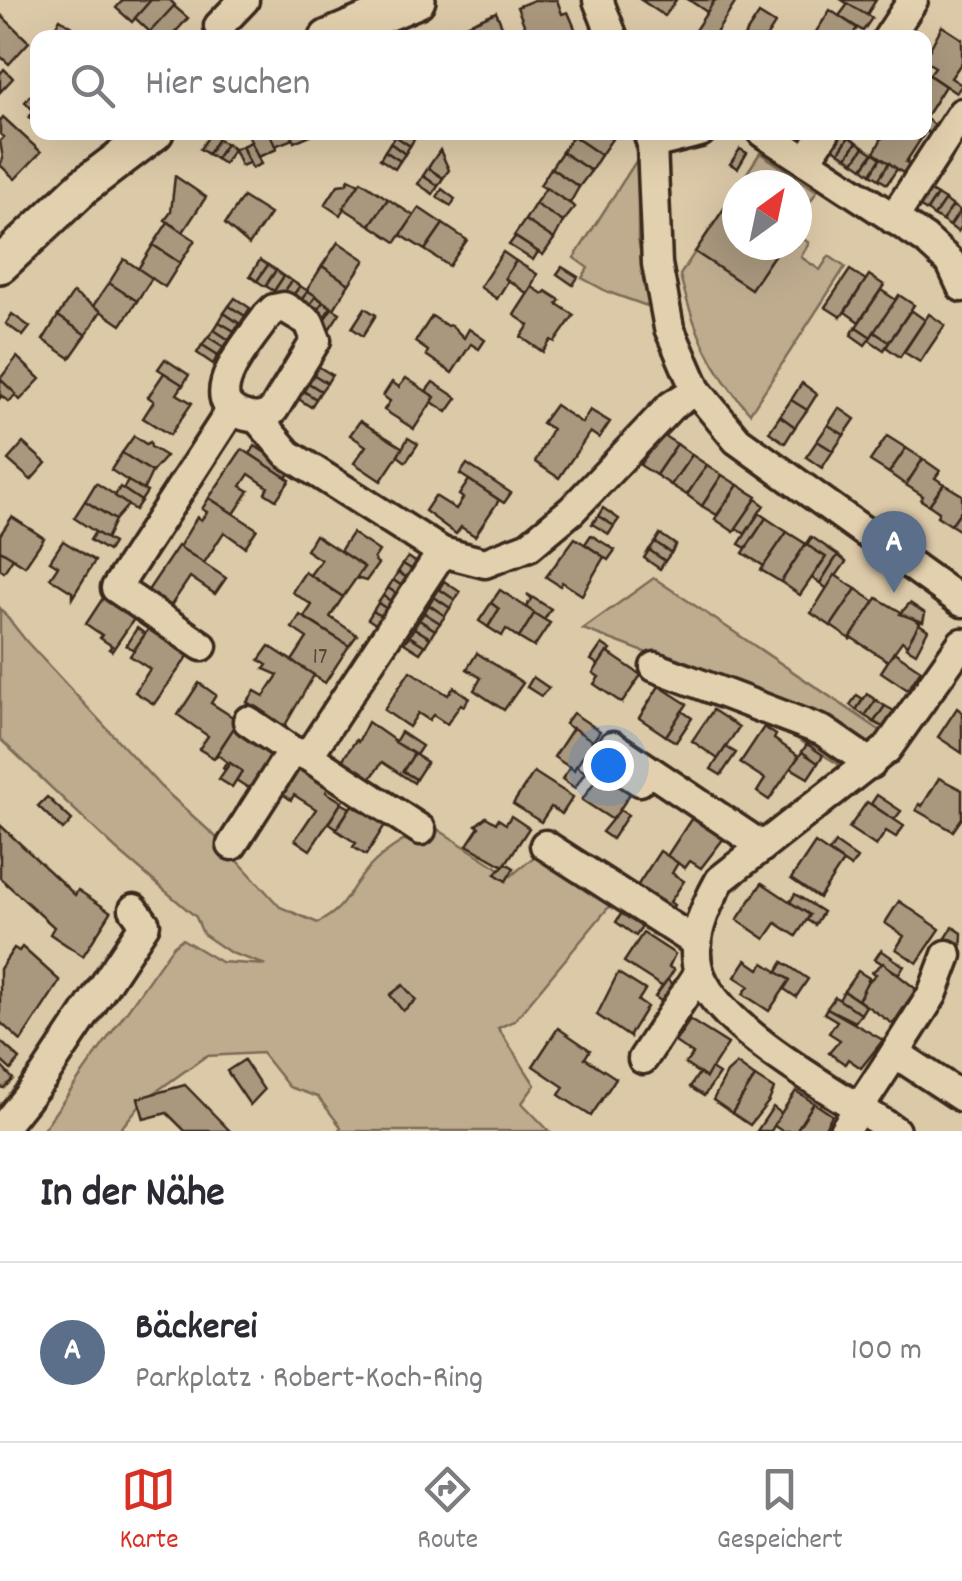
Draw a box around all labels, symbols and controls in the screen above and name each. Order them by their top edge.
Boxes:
search box [30,30,932,140]
icon: search [65,58,120,113]
text: Hier suchen [145,58,310,113]
north arrow [722,170,812,260]
pin: A [862,510,926,593]
house number: 17 [312,640,328,676]
your location [583,740,634,791]
text: In der Nähe [40,1166,225,1226]
text: Bäckerei [135,1302,257,1357]
text: A [64,1329,81,1375]
text: 100 m [851,1329,922,1375]
text: Parkplatz · Robert-Koch-Ring [135,1357,483,1403]
tab: Karte [119,1462,178,1562]
tab: Route [417,1462,478,1562]
tab: Gespeichert [717,1462,843,1562]

